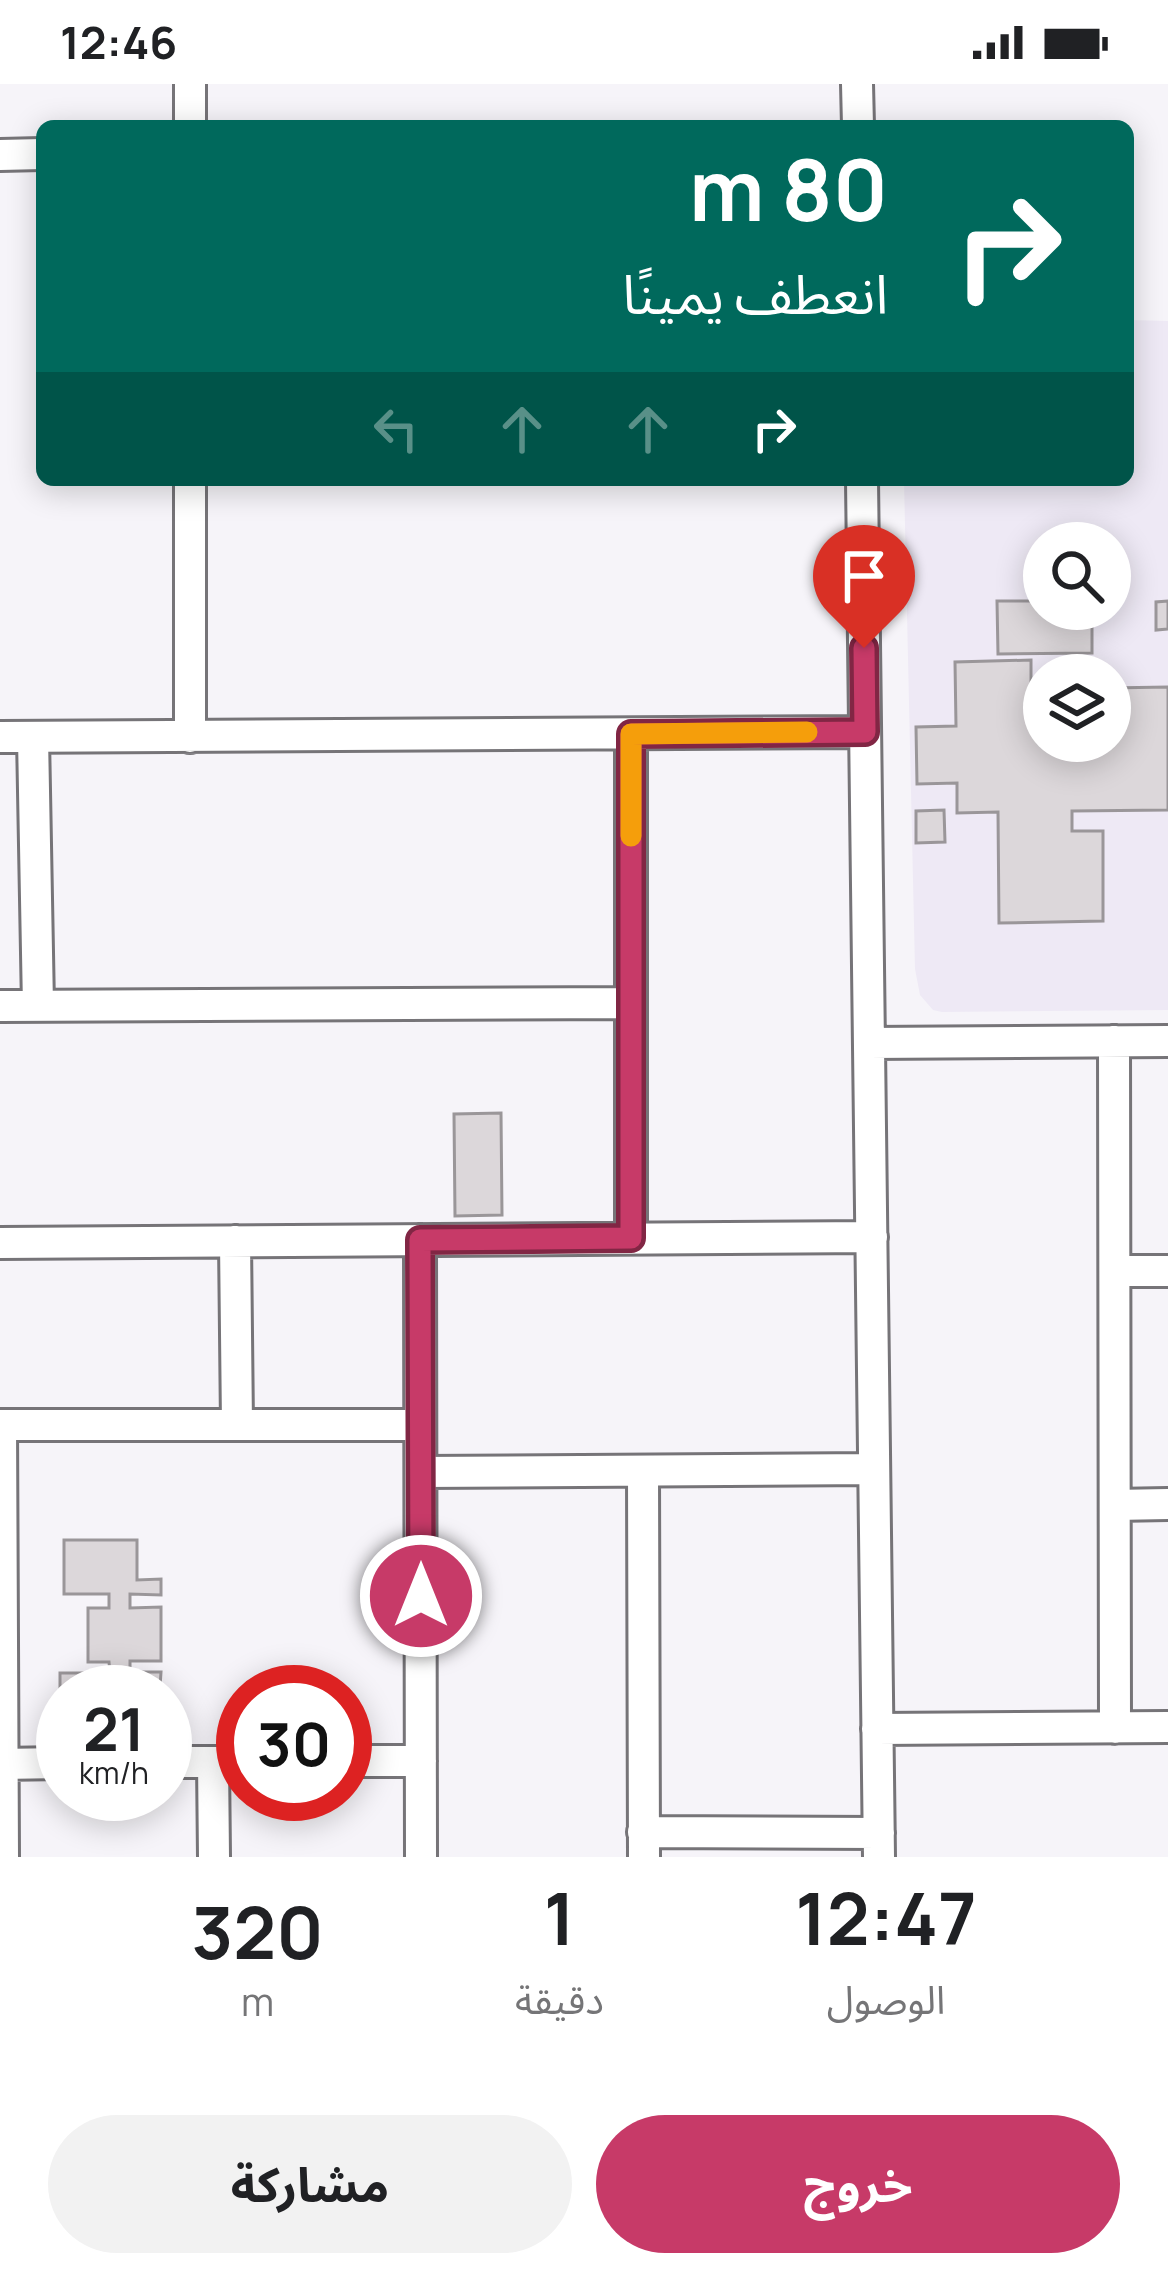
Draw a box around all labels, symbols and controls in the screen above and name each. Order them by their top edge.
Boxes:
text: 12:46 [60,11,177,73]
text: 80 m [689,131,888,246]
icon: right [930,168,1086,324]
text: انعطف يمينًا [622,256,888,330]
icon: left [363,396,429,462]
icon: ahead [489,396,555,462]
icon: ahead [615,396,681,462]
icon: right [741,396,807,462]
map controls [1023,522,1131,762]
button: search [1023,522,1131,630]
pin [813,525,915,648]
icon: arrive [831,543,897,609]
button: layers [1023,654,1131,762]
position arrow [358,1533,484,1659]
speed limit sign: 30 [216,1665,372,1821]
text: 21 [83,1687,145,1769]
text: km/h [79,1752,149,1793]
text: 1 [544,1868,575,1967]
text: 12:47 [795,1868,977,1967]
text: 320 [191,1882,324,1981]
text: دقيقة [515,1972,604,2026]
text: الوصول [827,1972,945,2026]
text: m [241,1974,274,2028]
button: مشاركة [48,2115,572,2253]
button: خروج [596,2115,1120,2253]

